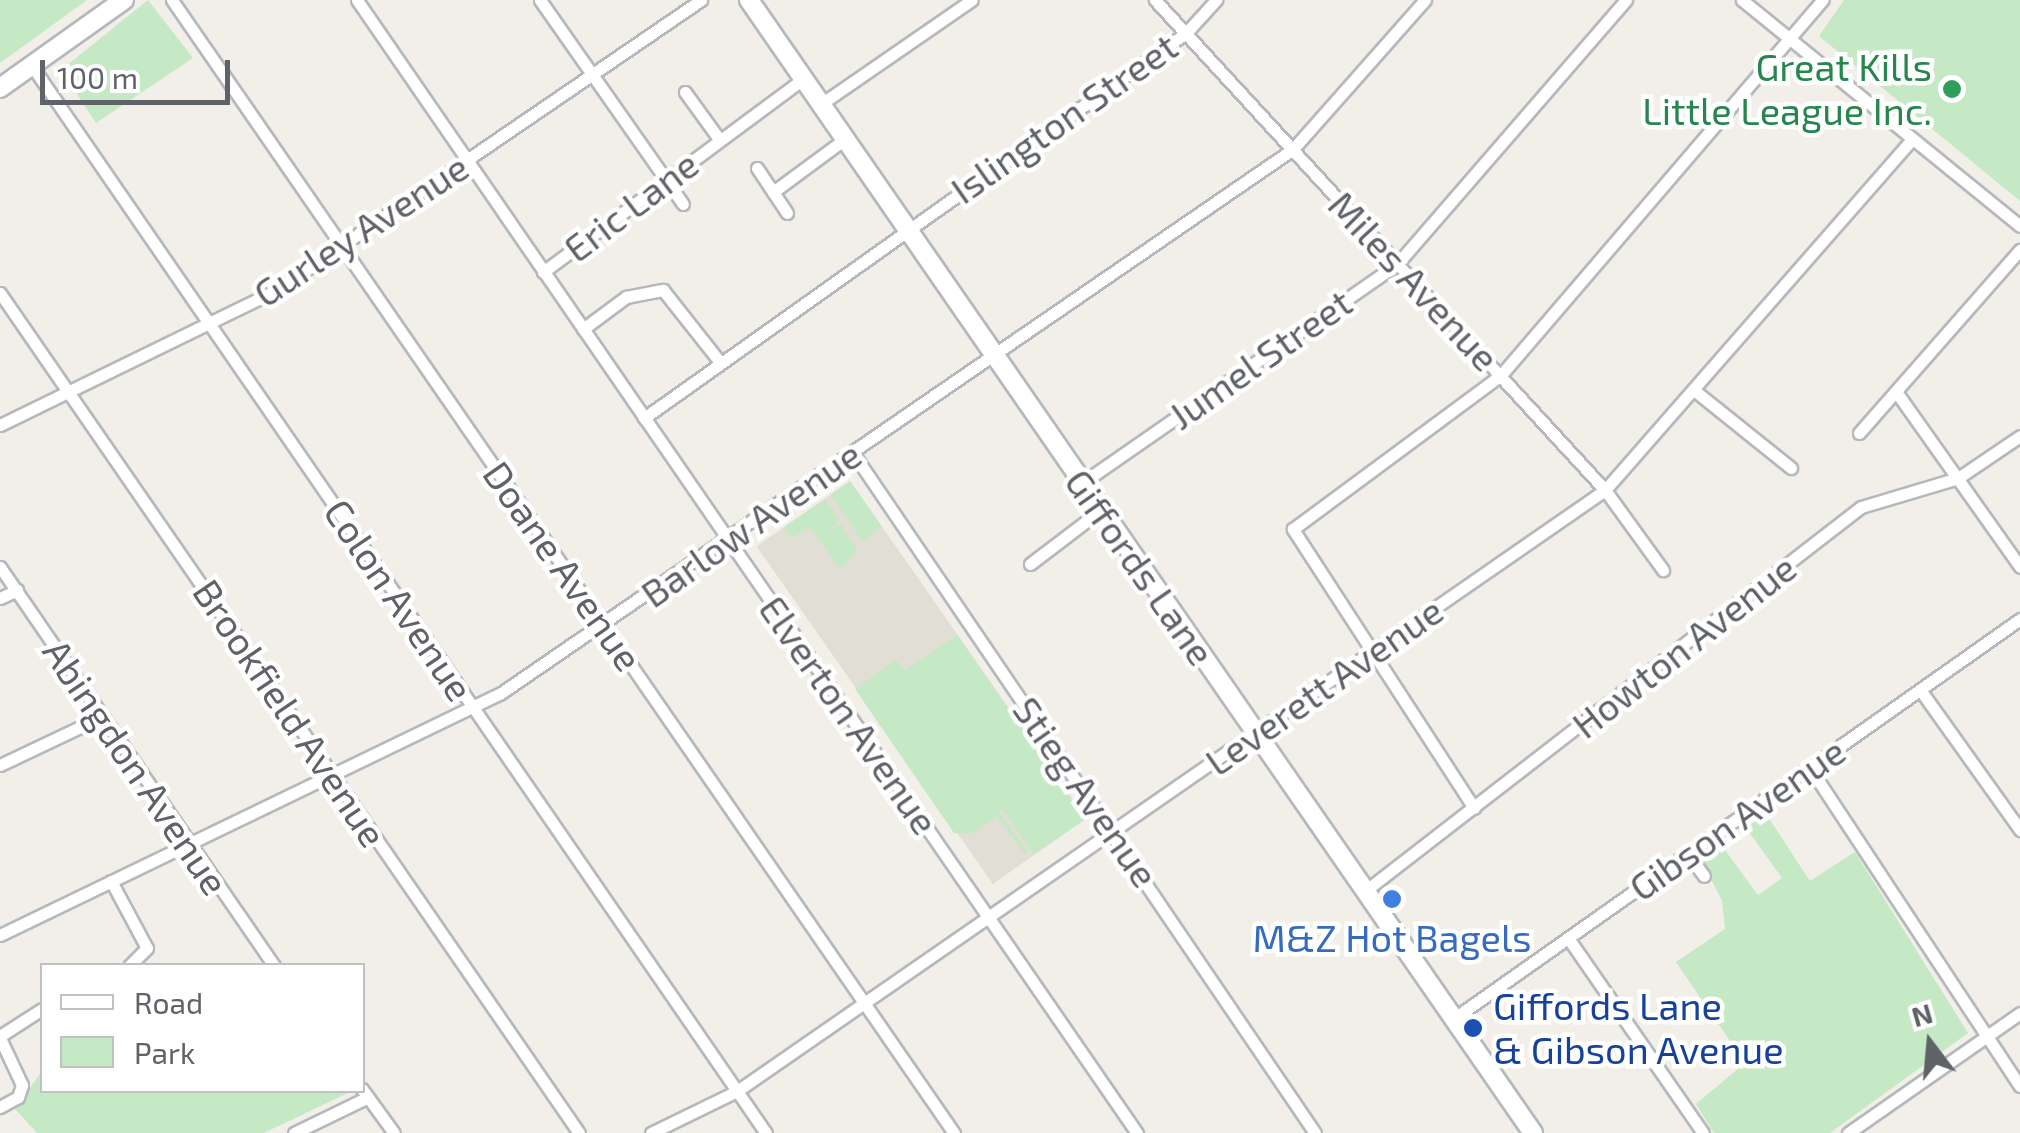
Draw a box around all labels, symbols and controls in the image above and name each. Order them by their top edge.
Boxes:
street label: Islington Street [942,23,1186,213]
scale bar [45,40,235,102]
place label: Great Kills Little League Inc. [1642,44,1932,133]
text: 100 m [57,59,138,95]
marker: Great Kills Little League Inc. [1941,78,1963,100]
street label: Eric Lane [555,141,707,271]
street label: Gurley Avenue [244,143,478,317]
street label: Miles Avenue [1319,182,1509,380]
street label: Jumel Street [1159,279,1361,439]
street label: Barlow Avenue [632,431,870,617]
street label: Doane Avenue [474,452,652,680]
street label: Giffords Lane [1056,460,1224,674]
street label: Colon Avenue [315,490,483,710]
street label: Howton Avenue [1563,544,1805,748]
street label: Brookfield Avenue [184,570,396,856]
street label: Elverton Avenue [750,587,948,843]
street label: Leverett Avenue [1196,587,1452,785]
street label: Abingdon Avenue [33,630,239,904]
street label: Stieg Avenue [1004,688,1168,896]
street label: Gibson Avenue [1620,728,1854,910]
marker: M&Z Hot Bagels [1381,888,1403,910]
place label: M&Z Hot Bagels [1253,915,1531,961]
legend [40,963,365,1093]
place label: Giffords Lane & Gibson Avenue [1493,983,1785,1072]
text: Road [134,984,203,1020]
north arrow [1880,993,1980,1093]
text: N [1907,995,1936,1033]
marker: Giffords Lane & Gibson Avenue [1462,1017,1484,1039]
text: Park [134,1034,195,1070]

